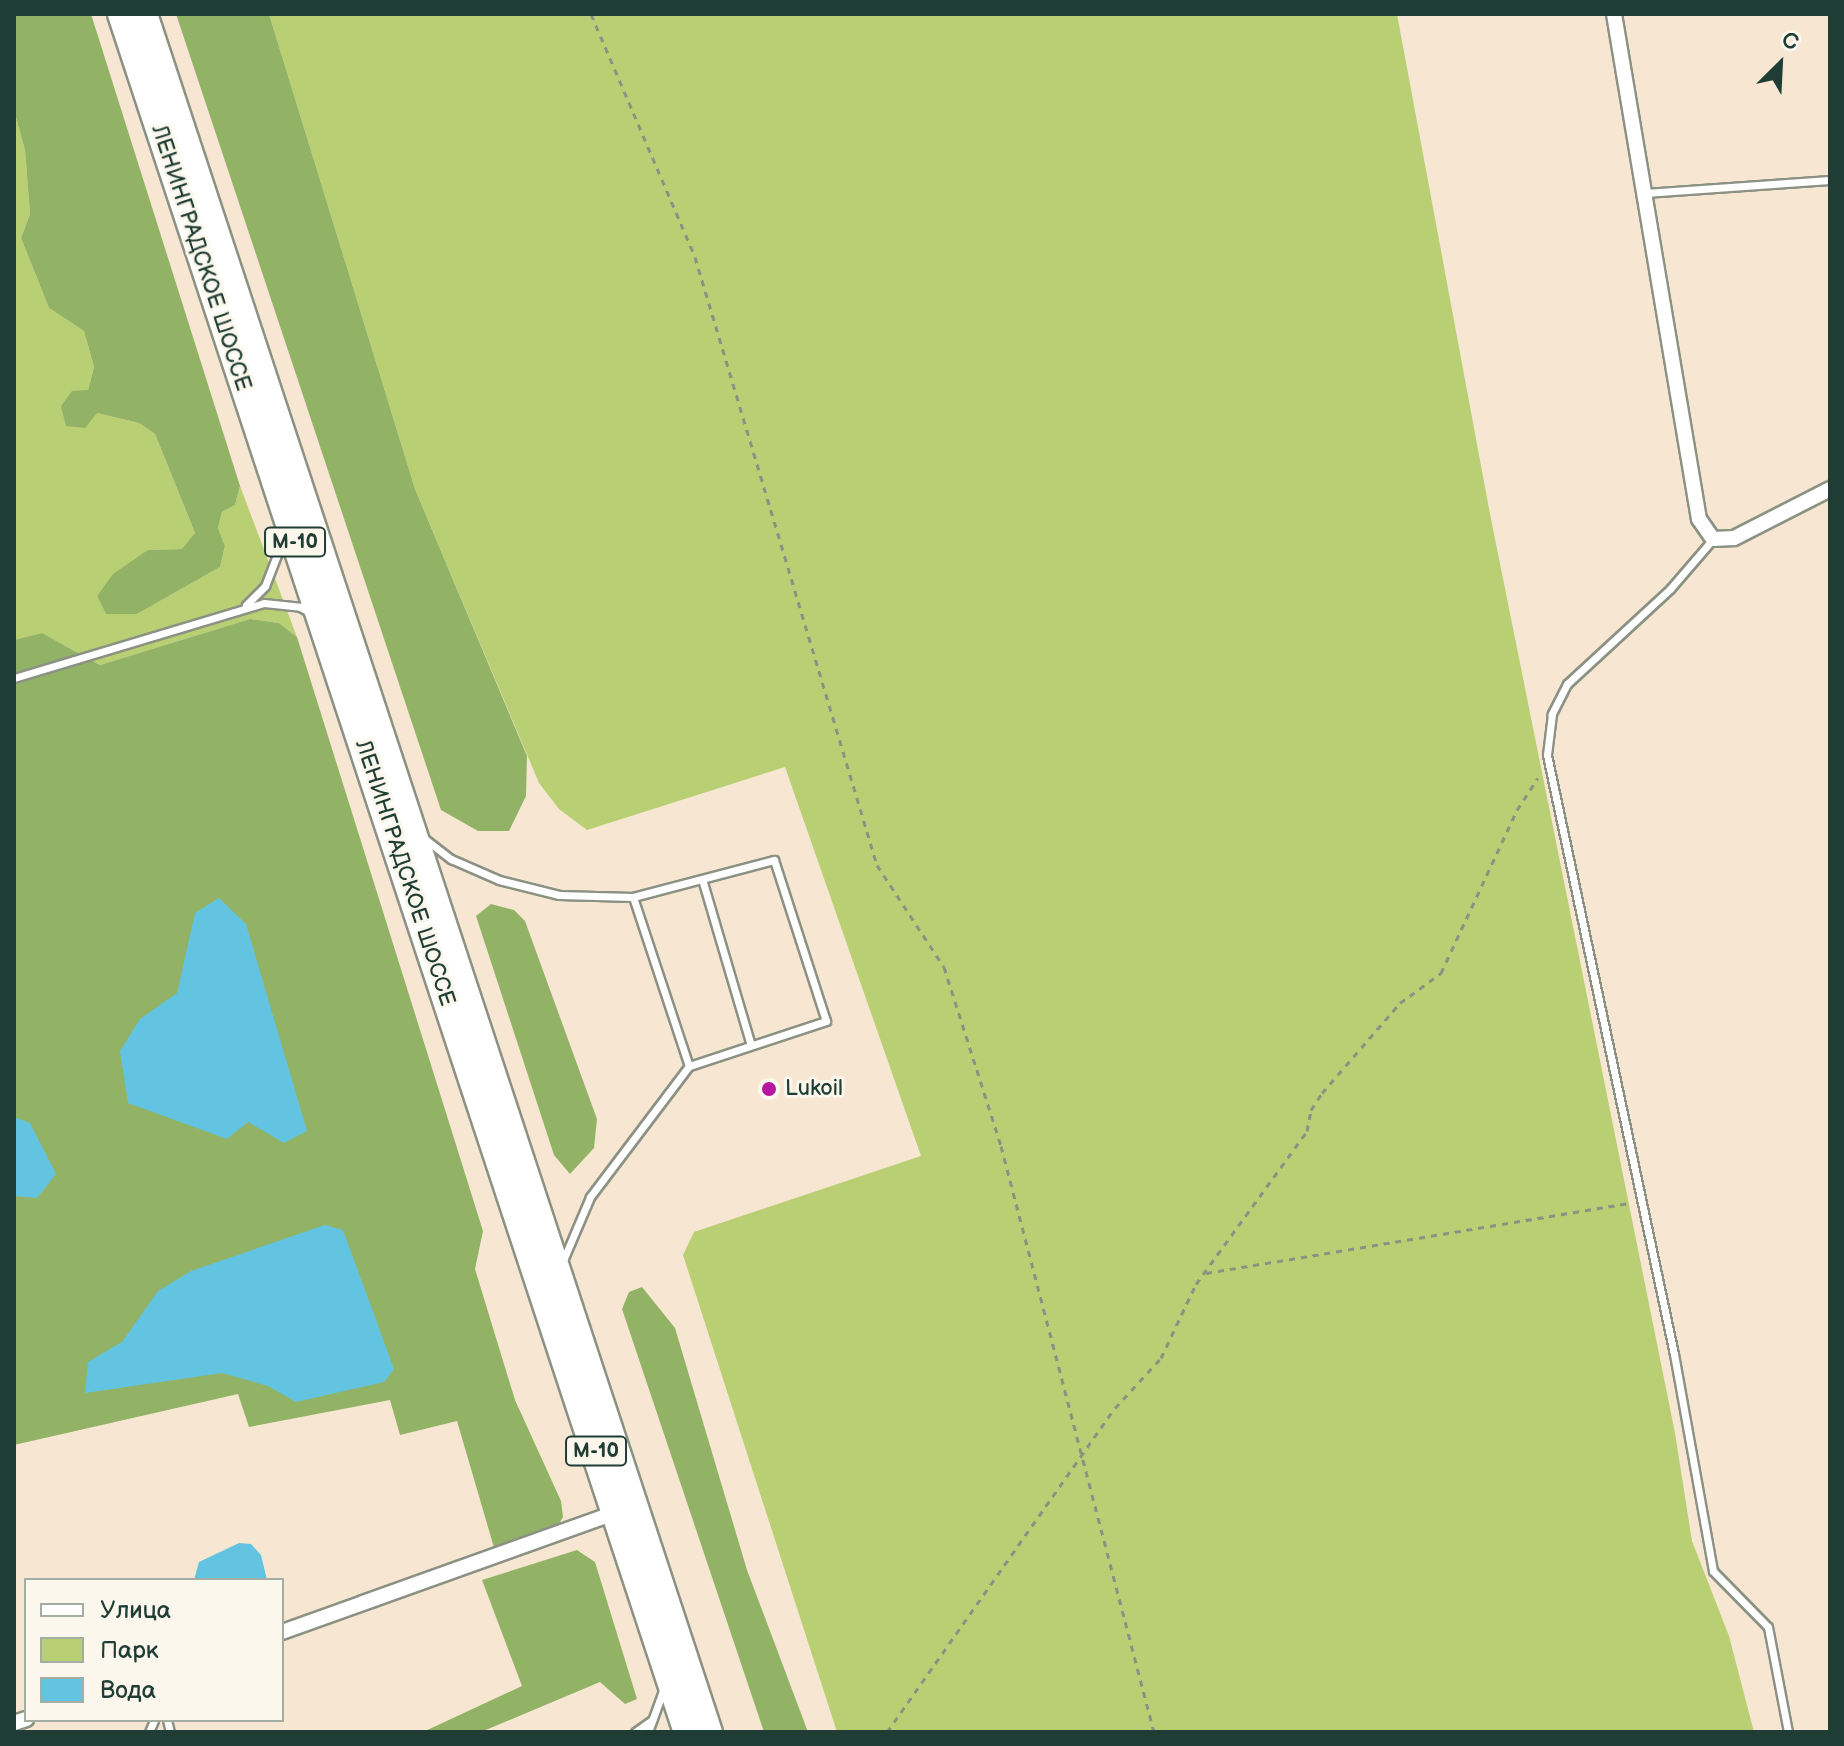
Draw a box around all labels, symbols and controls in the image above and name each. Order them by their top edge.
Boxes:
north arrow [1740,24,1820,104]
text: С [1777,26,1802,57]
street label: ЛЕНИНГРАДСКОЕ ШОССЕ [146,122,256,394]
road number: М-10 [263,526,327,558]
street label: ЛЕНИНГРАДСКОЕ ШОССЕ [350,737,460,1009]
place label: Lukoil [785,1076,843,1102]
marker: Lukoil [760,1080,778,1098]
road number: М-10 [564,1435,628,1467]
legend [24,1578,284,1722]
text: Улица [100,1596,171,1625]
text: Парк [100,1636,158,1665]
text: Вода [100,1676,156,1705]

